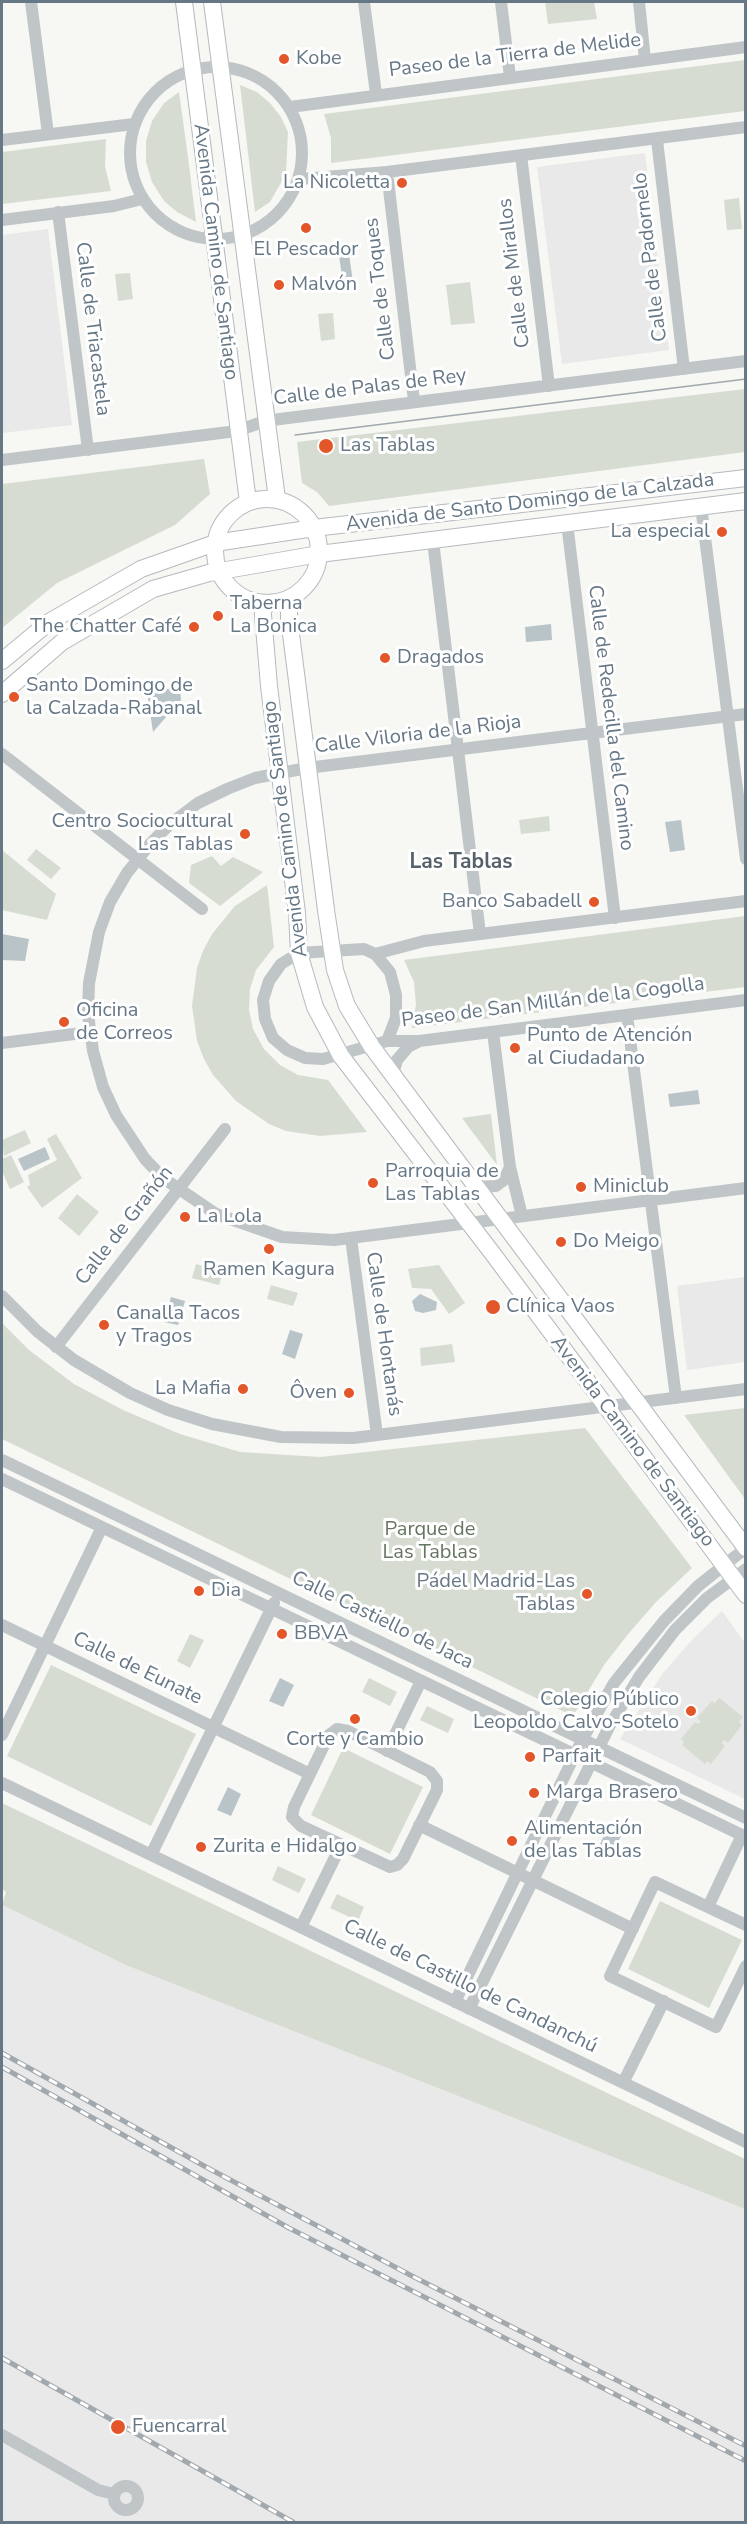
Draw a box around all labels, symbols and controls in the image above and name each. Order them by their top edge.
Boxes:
street label: Paseo de la Tierra de Melide [388,29,642,83]
place label: Kobe [296,47,342,71]
marker: Kobe [277,52,291,66]
street label: Avenida Camino de Santiago [187,122,243,382]
place label: La Nicoletta [283,171,390,195]
street label: Calle de Padornelo [629,171,673,343]
marker: La Nicoletta [395,176,409,190]
street label: Calle de Mirallos [494,197,536,349]
street label: Calle de Toques [360,216,402,362]
marker: El Pescador [299,221,313,235]
place label: El Pescador [254,238,358,262]
street label: Calle de Triacastela [69,241,115,417]
place label: Malvón [291,273,357,297]
marker: Malvón [272,278,286,292]
street label: Calle de Palas de Rey [272,364,468,412]
place label: Las Tablas [340,434,435,458]
marker: Las Tablas [317,437,335,455]
street label: Avenida de Santo Domingo de la Calzada [344,468,716,538]
place label: La especial [610,520,710,544]
marker: La especial [715,525,729,539]
street label: Calle de Redecilla del Camino [582,584,638,852]
place label: Taberna La Bonica [230,592,317,639]
marker: Taberna La Bonica [211,609,225,623]
place label: The Chatter Café [30,615,182,639]
marker: The Chatter Café [187,620,201,634]
place label: Dragados [397,646,484,670]
marker: Dragados [378,651,392,665]
place label: Santo Domingo de la Calzada-Rabanal [26,674,202,721]
marker: Santo Domingo de la Calzada-Rabanal [7,690,21,704]
street label: Avenida Camino de Santiago [258,699,314,959]
street label: Calle Viloria de la Rioja [313,710,523,760]
place label: Centro Sociocultural Las Tablas [51,810,233,857]
marker: Centro Sociocultural Las Tablas [238,827,252,841]
district label: Las Tablas [409,850,513,876]
place label: Banco Sabadell [442,890,582,914]
marker: Banco Sabadell [587,895,601,909]
street label: Paseo de San Millán de la Cogolla [400,972,706,1034]
place label: Oficina de Correos [76,999,173,1046]
marker: Oficina de Correos [57,1015,71,1029]
place label: Punto de Atención al Ciudadano [527,1024,692,1071]
marker: Punto de Atención al Ciudadano [508,1041,522,1055]
place label: Parroquia de Las Tablas [385,1160,499,1207]
street label: Calle de Grañón [71,1162,179,1290]
place label: Miniclub [593,1175,669,1199]
marker: Parroquia de Las Tablas [366,1176,380,1190]
marker: Miniclub [574,1180,588,1194]
place label: La Lola [197,1205,262,1229]
marker: La Lola [178,1210,192,1224]
place label: Do Meigo [573,1230,659,1254]
marker: Do Meigo [554,1235,568,1249]
marker: Ramen Kagura [262,1242,276,1256]
street label: Calle de Hontanás [360,1250,406,1418]
place label: Ramen Kagura [203,1258,335,1282]
place label: Clínica Vaos [506,1295,615,1319]
marker: Clínica Vaos [484,1298,502,1316]
place label: Canalla Tacos y Tragos [116,1302,240,1349]
marker: Canalla Tacos y Tragos [97,1318,111,1332]
street label: Avenida Camino de Santiago [545,1332,719,1552]
place label: La Mafia [155,1377,231,1401]
place label: Ôven [290,1381,337,1405]
marker: La Mafia [236,1382,250,1396]
marker: Ôven [342,1386,356,1400]
park label: Parque de Las Tablas [382,1518,478,1565]
street label: Calle Castiello de Jaca [287,1567,477,1675]
place label: Pádel Madrid-Las Tablas [416,1570,575,1617]
place label: Dia [211,1579,241,1603]
marker: Dia [192,1584,206,1598]
marker: Pádel Madrid-Las Tablas [580,1587,594,1601]
place label: BBVA [294,1622,348,1646]
street label: Calle de Eunate [68,1627,206,1711]
marker: BBVA [275,1627,289,1641]
place label: Colegio Público Leopoldo Calvo-Sotelo [473,1688,679,1735]
marker: Colegio Público Leopoldo Calvo-Sotelo [684,1704,698,1718]
marker: Corte y Cambio [348,1712,362,1726]
place label: Corte y Cambio [286,1728,424,1752]
place label: Parfait [542,1745,601,1769]
marker: Parfait [523,1750,537,1764]
place label: Marga Brasero [546,1781,678,1805]
marker: Marga Brasero [527,1786,541,1800]
place label: Alimentación de las Tablas [524,1817,642,1864]
marker: Alimentación de las Tablas [505,1834,519,1848]
place label: Zurita e Hidalgo [213,1835,357,1859]
marker: Zurita e Hidalgo [194,1840,208,1854]
street label: Calle de Castillo de Candanchú [339,1915,601,2059]
place label: Fuencarral [132,2415,226,2439]
marker: Fuencarral [109,2418,127,2436]

